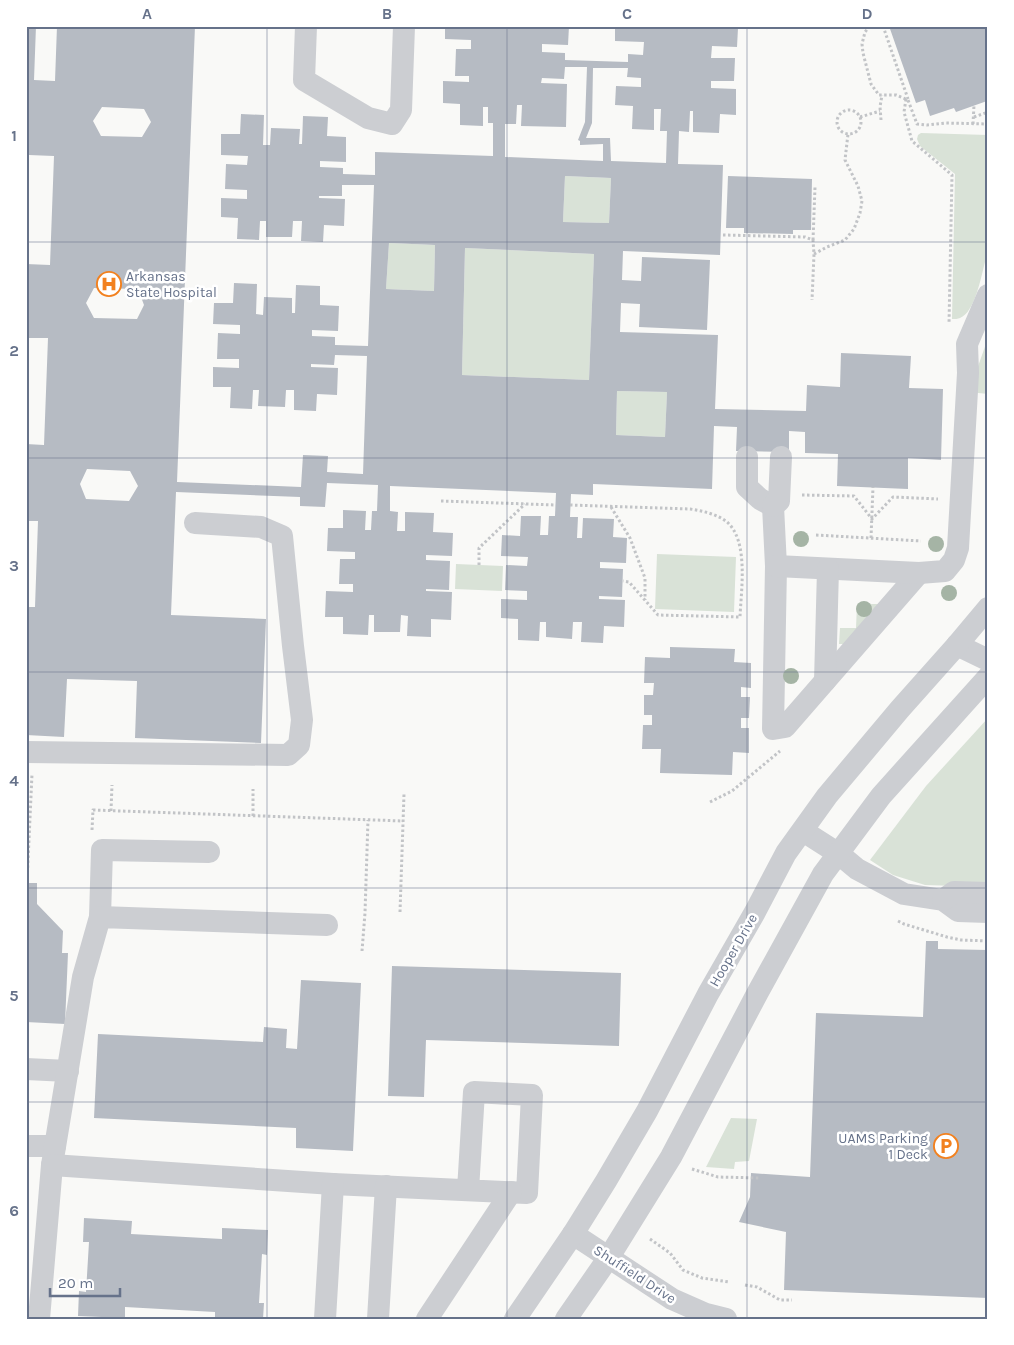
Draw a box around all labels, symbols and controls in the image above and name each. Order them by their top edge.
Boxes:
text: A [142,4,152,23]
text: B [382,4,392,23]
text: C [622,4,632,23]
text: D [862,4,873,23]
text: 1 [11,126,17,145]
place label: Arkansas State Hospital [126,268,217,301]
hospital icon: Arkansas State Hospital [96,271,122,297]
text: 2 [9,341,19,360]
text: 3 [9,556,19,575]
text: 4 [9,771,19,790]
street label: Hooper Drive [706,911,761,990]
text: 5 [9,986,19,1005]
place label: UAMS Parking 1 Deck [838,1130,928,1163]
parking icon: UAMS Parking 1 Deck [933,1133,959,1159]
text: 6 [9,1201,19,1220]
street label: Shuffield Drive [590,1242,679,1307]
scale bar [50,1265,120,1297]
text: 20 m [58,1274,93,1292]

